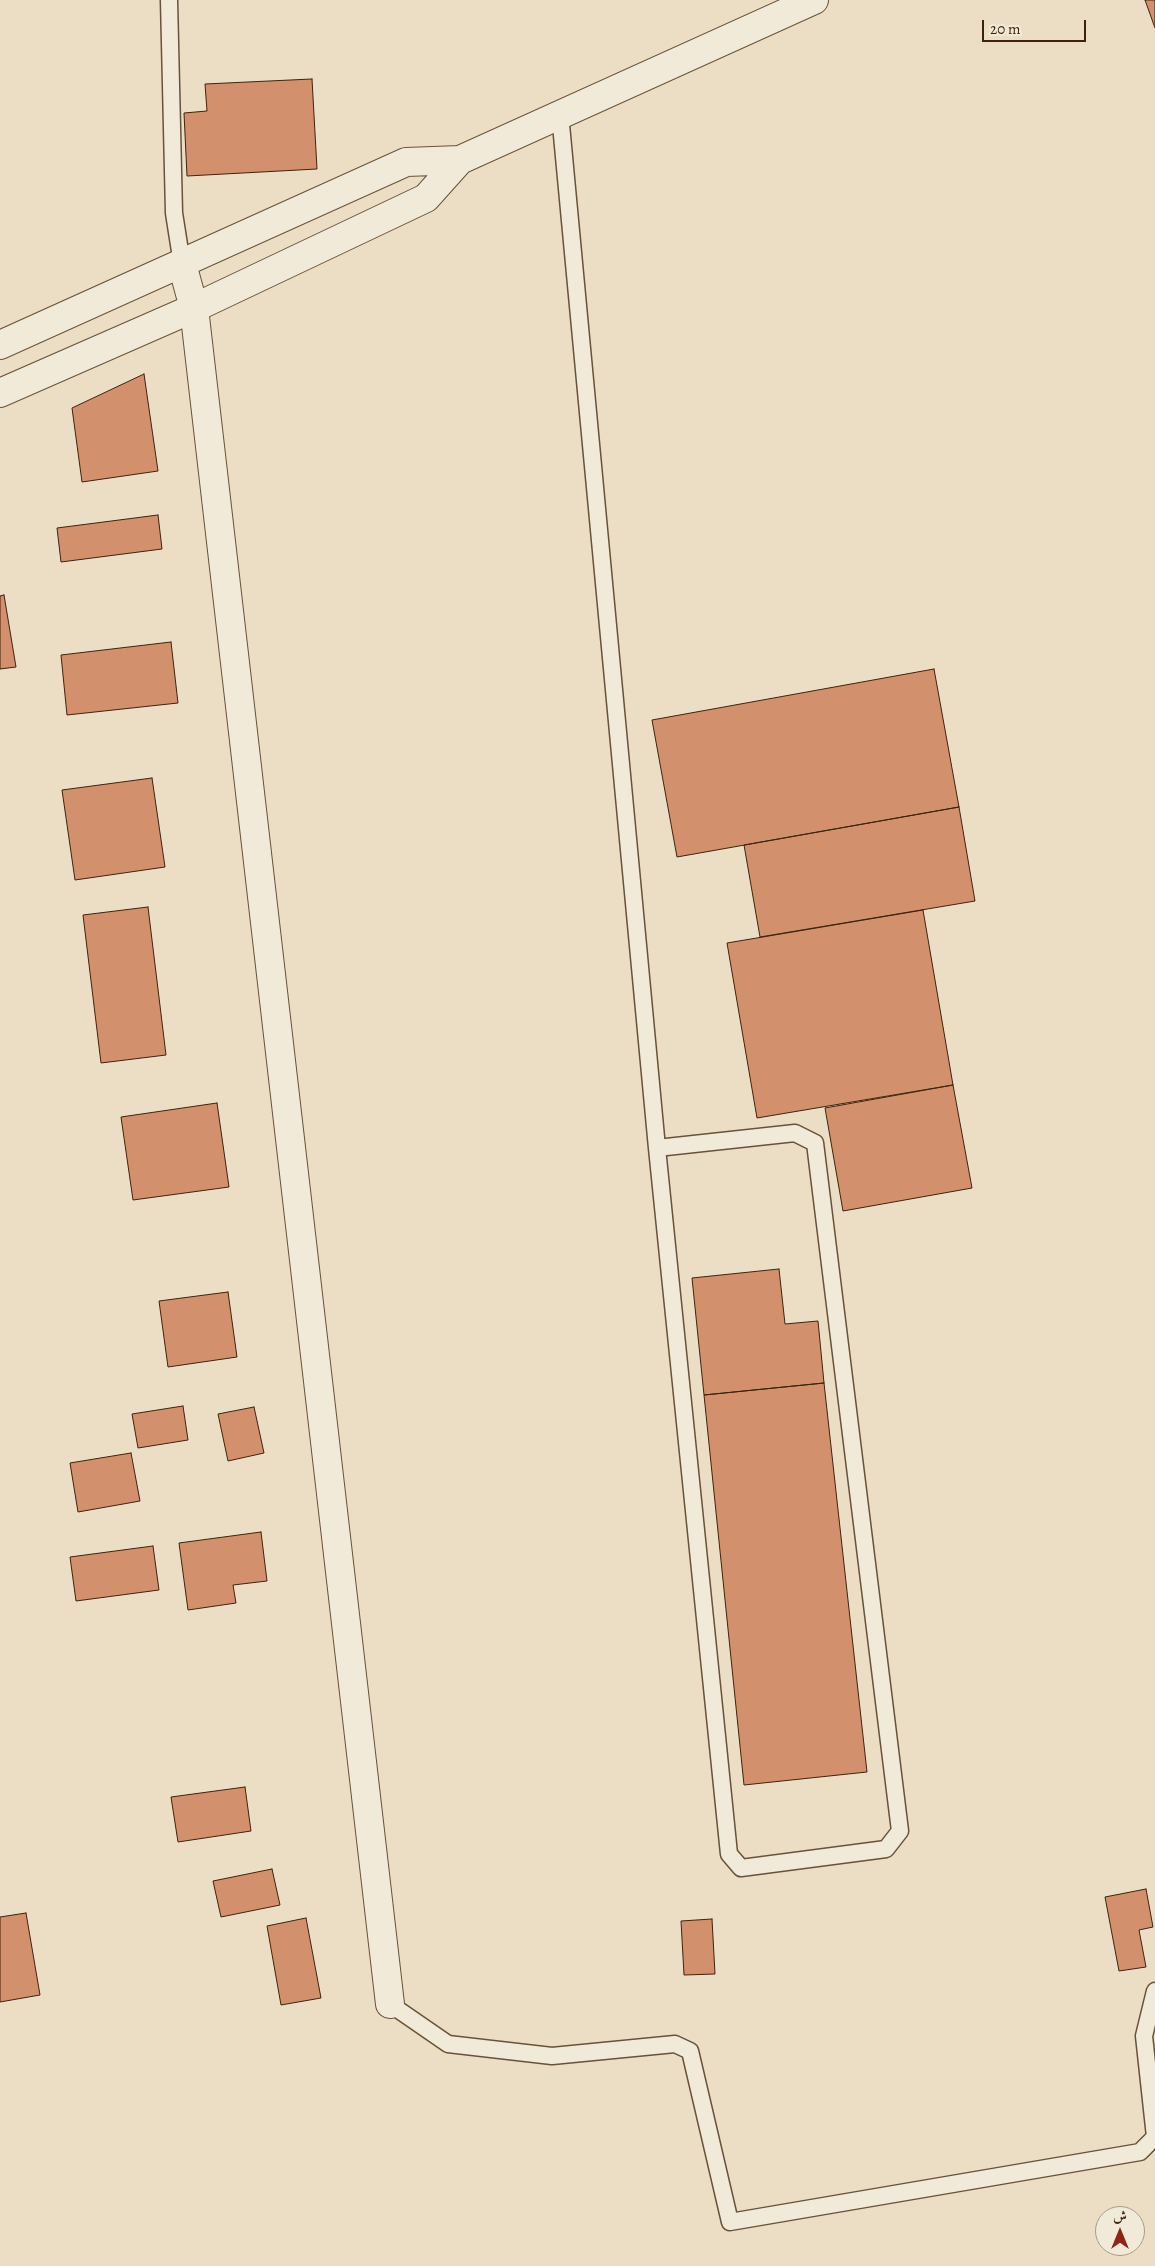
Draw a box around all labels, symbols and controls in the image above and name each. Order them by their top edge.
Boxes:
scale bar [985,10,1089,42]
text: 20 m [990,19,1021,39]
north arrow [1095,2206,1145,2256]
text: ش [1113,2207,1127,2226]

